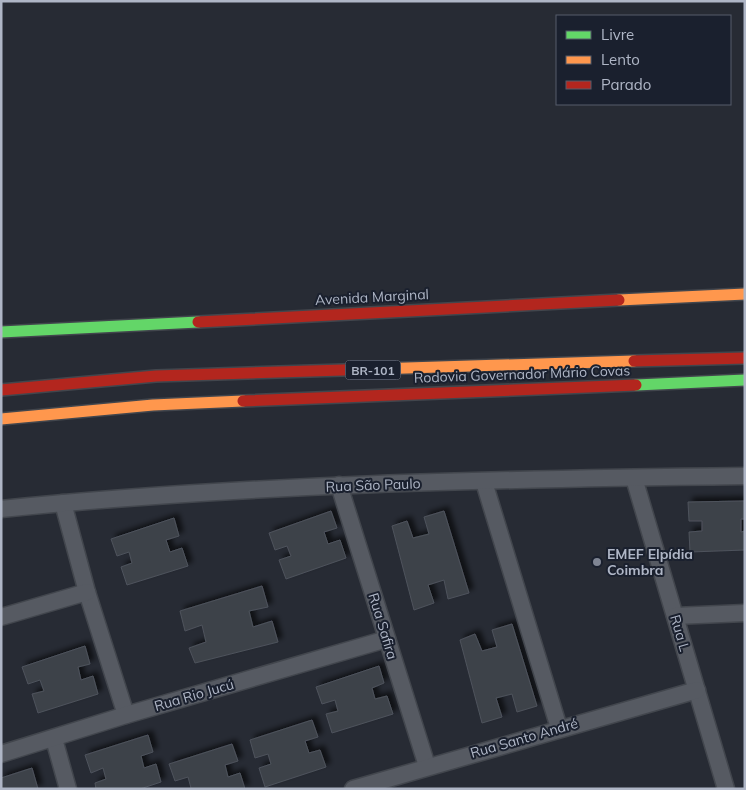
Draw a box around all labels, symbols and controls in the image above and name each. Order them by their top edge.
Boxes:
legend [556,15,731,105]
text: Livre [601,25,634,44]
text: Lento [601,50,640,69]
text: Parado [601,75,651,94]
street label: Avenida Marginal [315,285,429,309]
road number: BR-101 [346,360,400,380]
street label: Rodovia Governador Mário Covas [413,361,631,387]
street label: Rua São Paulo [325,474,421,496]
place label: EMEF Elpídia Coimbra [607,545,693,579]
marker: EMEF Elpídia Coimbra [591,556,603,568]
street label: Rua Safira [364,591,402,661]
street label: Rua L [666,613,694,654]
street label: Rua Rio Jucú [152,675,236,715]
street label: Rua Santo André [468,714,580,762]

